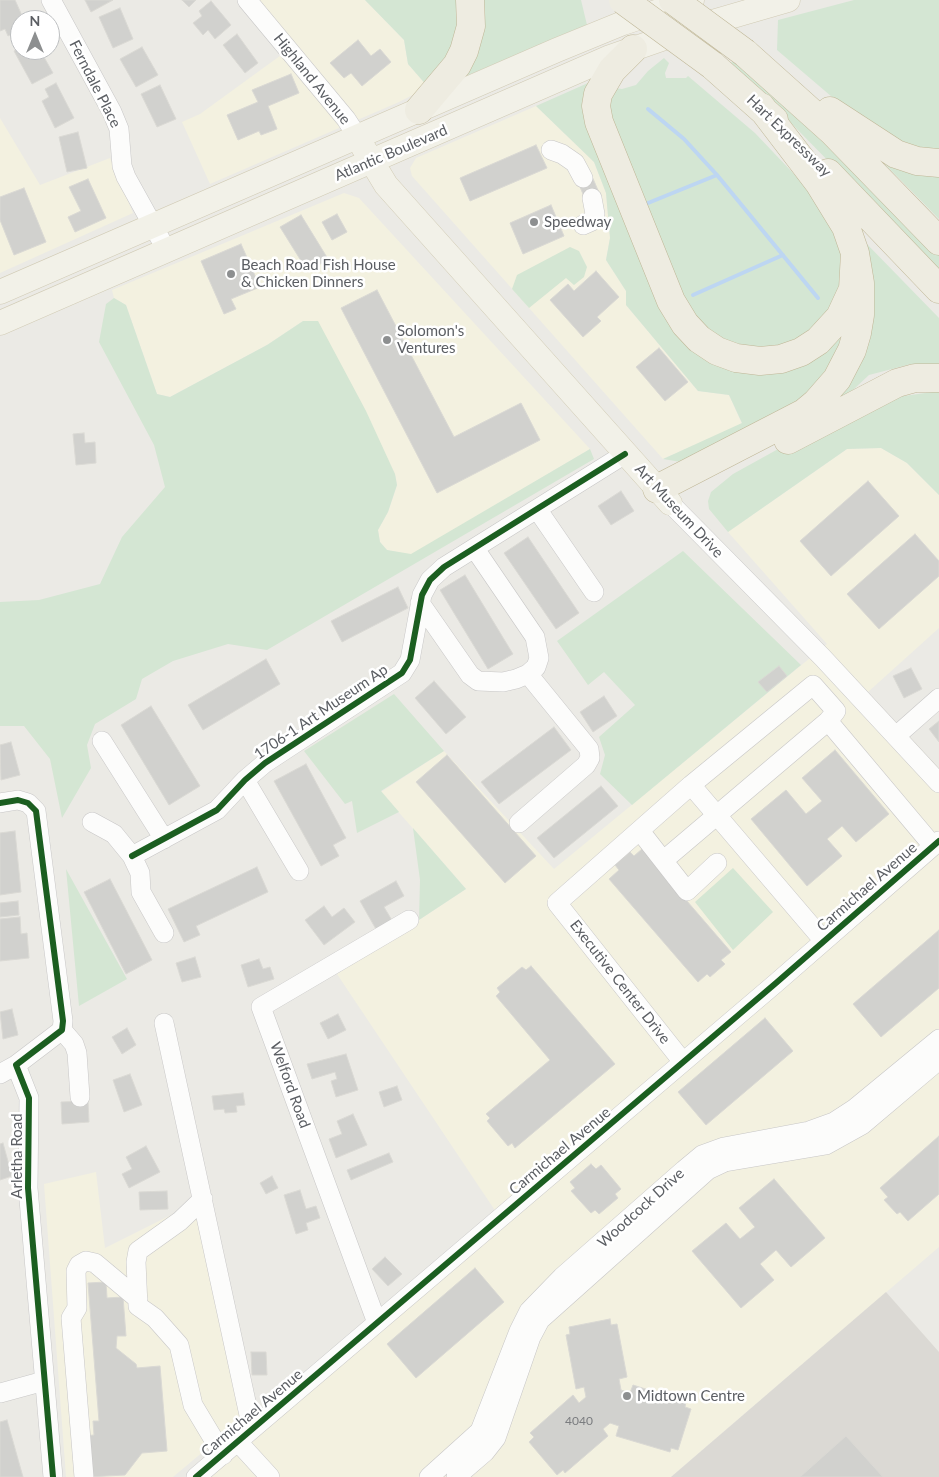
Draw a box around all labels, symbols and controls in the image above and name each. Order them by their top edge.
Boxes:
north arrow [10,10,60,60]
text: N [30,12,40,29]
street label: Highland Avenue [270,30,354,128]
street label: Ferndale Place [65,37,125,131]
street label: Hart Expressway [743,91,835,181]
street label: Atlantic Boulevard [332,121,450,185]
place label: Speedway [544,213,611,231]
marker: Speedway [528,216,540,228]
place label: Beach Road Fish House & Chicken Dinners [241,256,396,291]
marker: Beach Road Fish House & Chicken Dinners [225,268,237,280]
place label: Solomon's Ventures [397,322,464,357]
marker: Solomon's Ventures [381,334,393,346]
street label: Art Museum Drive [631,460,727,562]
street label: 1706-1 Art Museum Ap [251,661,391,763]
street label: Carmichael Avenue [813,839,921,935]
street label: Executive Center Drive [566,917,674,1047]
street label: Welford Road [266,1039,314,1131]
street label: Carmichael Avenue [506,1103,614,1199]
street label: Arletha Road [8,1113,26,1199]
street label: Woodcock Drive [594,1165,688,1251]
street label: Carmichael Avenue [198,1365,306,1461]
place label: Midtown Centre [637,1387,745,1405]
marker: Midtown Centre [621,1390,633,1402]
house number: 4040 [565,1414,593,1428]

